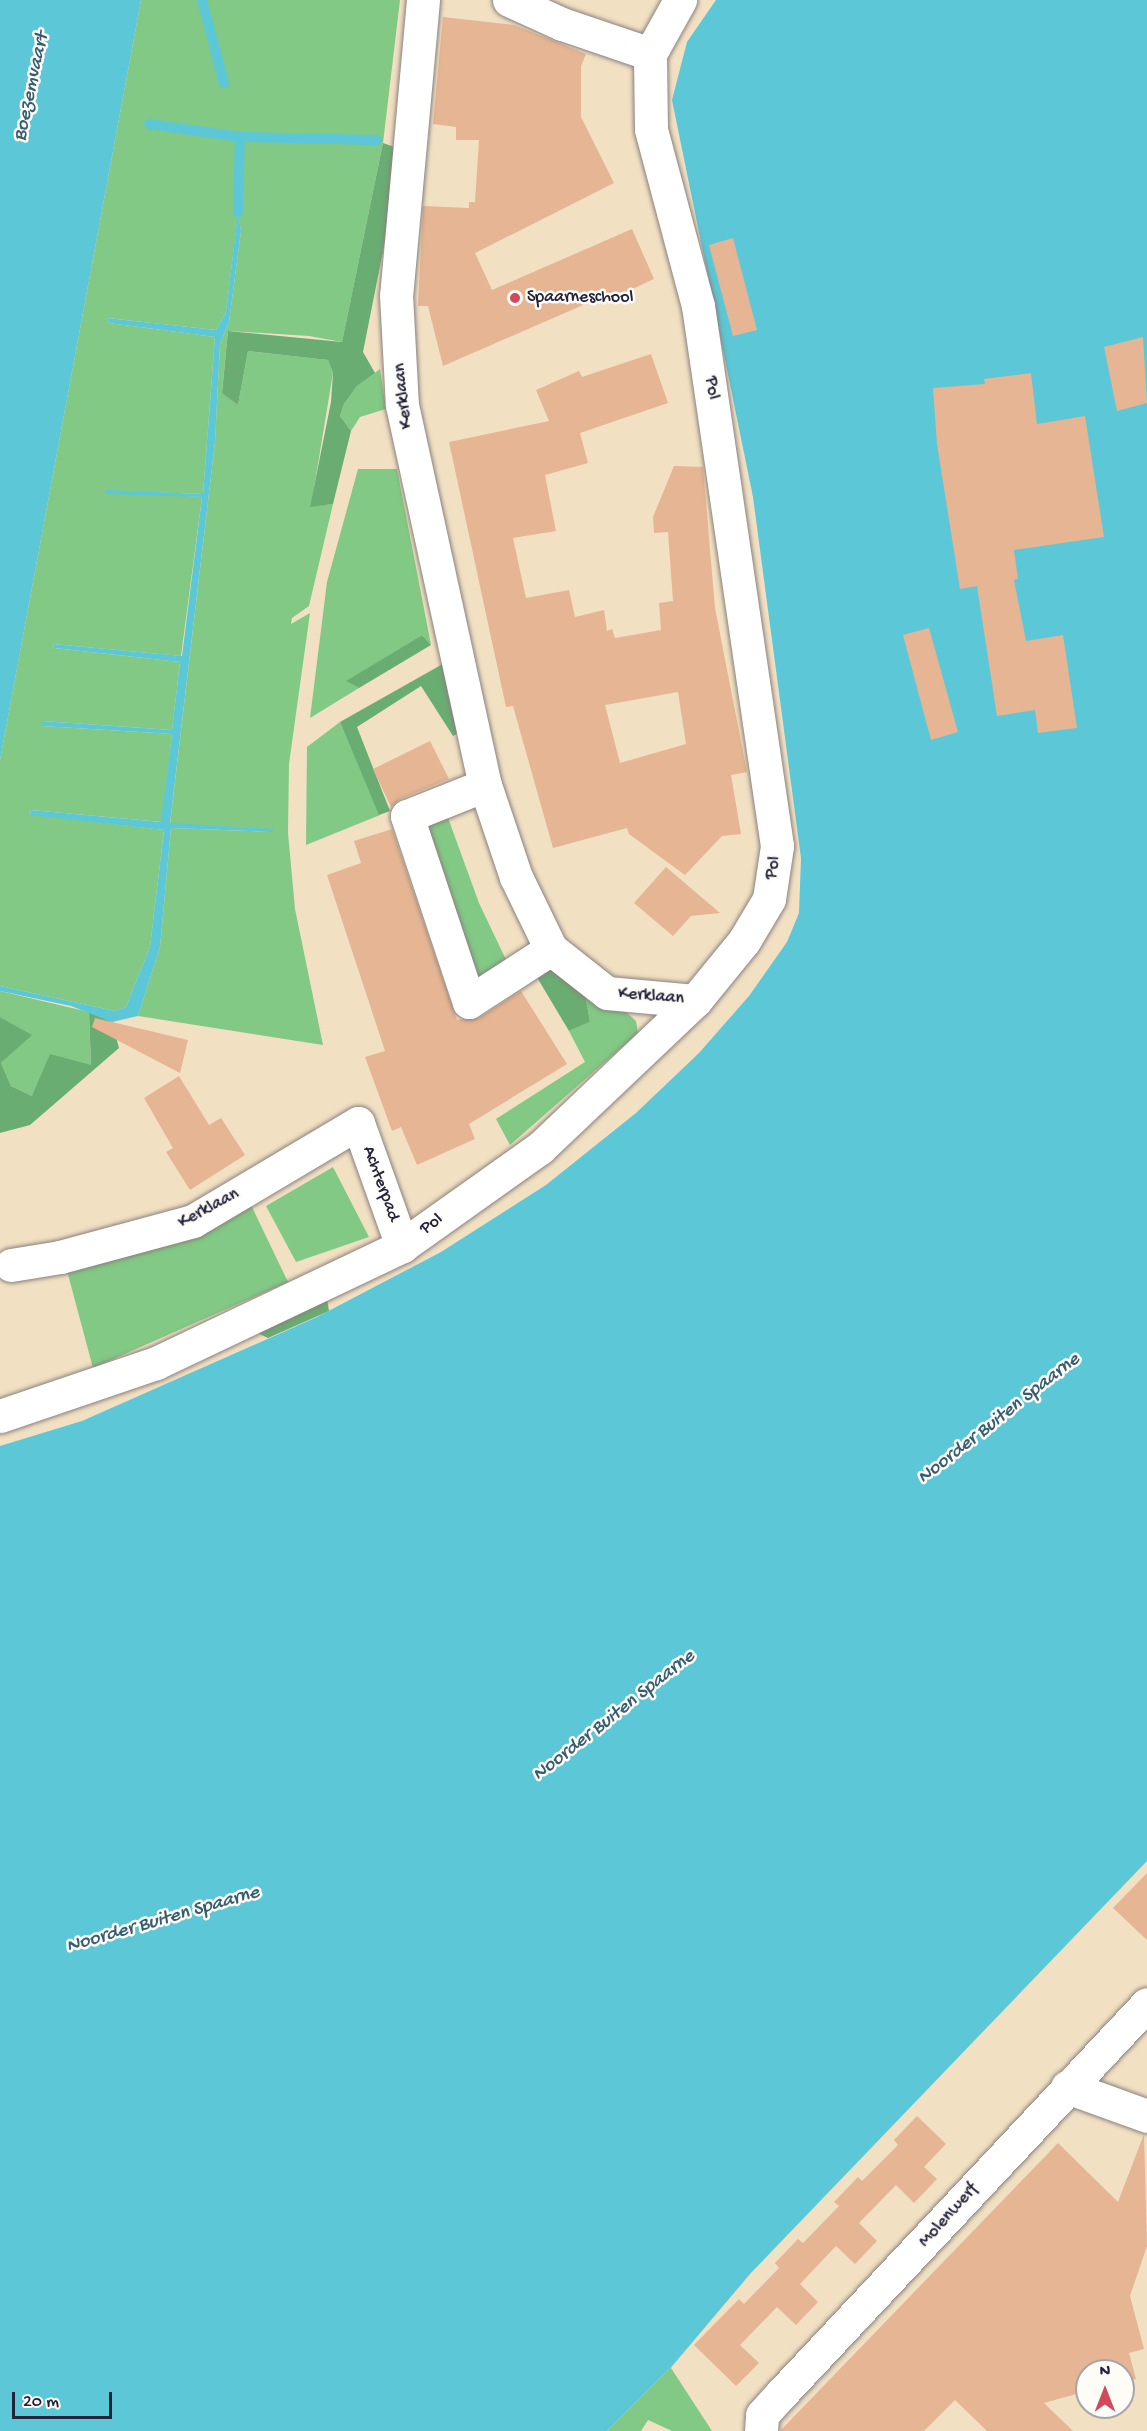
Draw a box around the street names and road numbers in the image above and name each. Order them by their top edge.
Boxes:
street label: Kerklaan [390,362,418,430]
street label: Pol [699,375,723,401]
street label: Pol [762,855,786,881]
street label: Kerklaan [617,983,685,1011]
street label: Achterpad [356,1143,404,1225]
street label: Kerklaan [175,1184,243,1234]
street label: Pol [416,1209,448,1241]
street label: Molenwerf [915,2180,983,2252]

